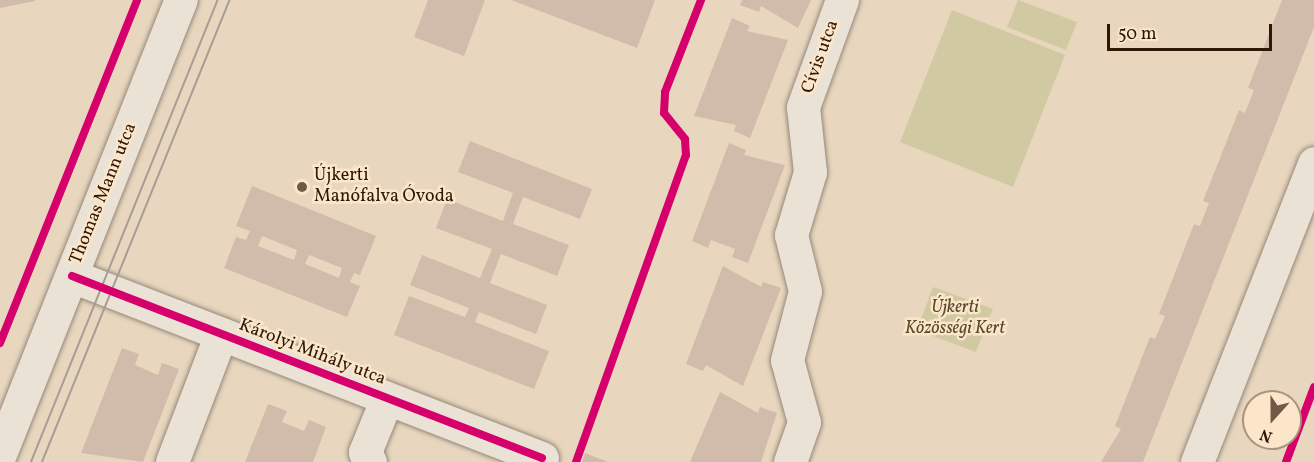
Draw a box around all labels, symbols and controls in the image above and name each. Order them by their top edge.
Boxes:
scale bar [1110,12,1275,50]
street label: Cívis utca [798,17,844,97]
text: 50 m [1118,22,1157,47]
street label: Thomas Mann utca [66,120,142,268]
place label: Újkerti Manófalva Óvoda [314,166,454,208]
marker: Újkerti Manófalva Óvoda [295,180,309,194]
park label: Újkerti Közösségi Kert [905,298,1005,340]
street label: Károlyi Mihály utca [235,315,389,391]
north arrow [1242,390,1302,450]
text: N [1257,423,1276,447]

